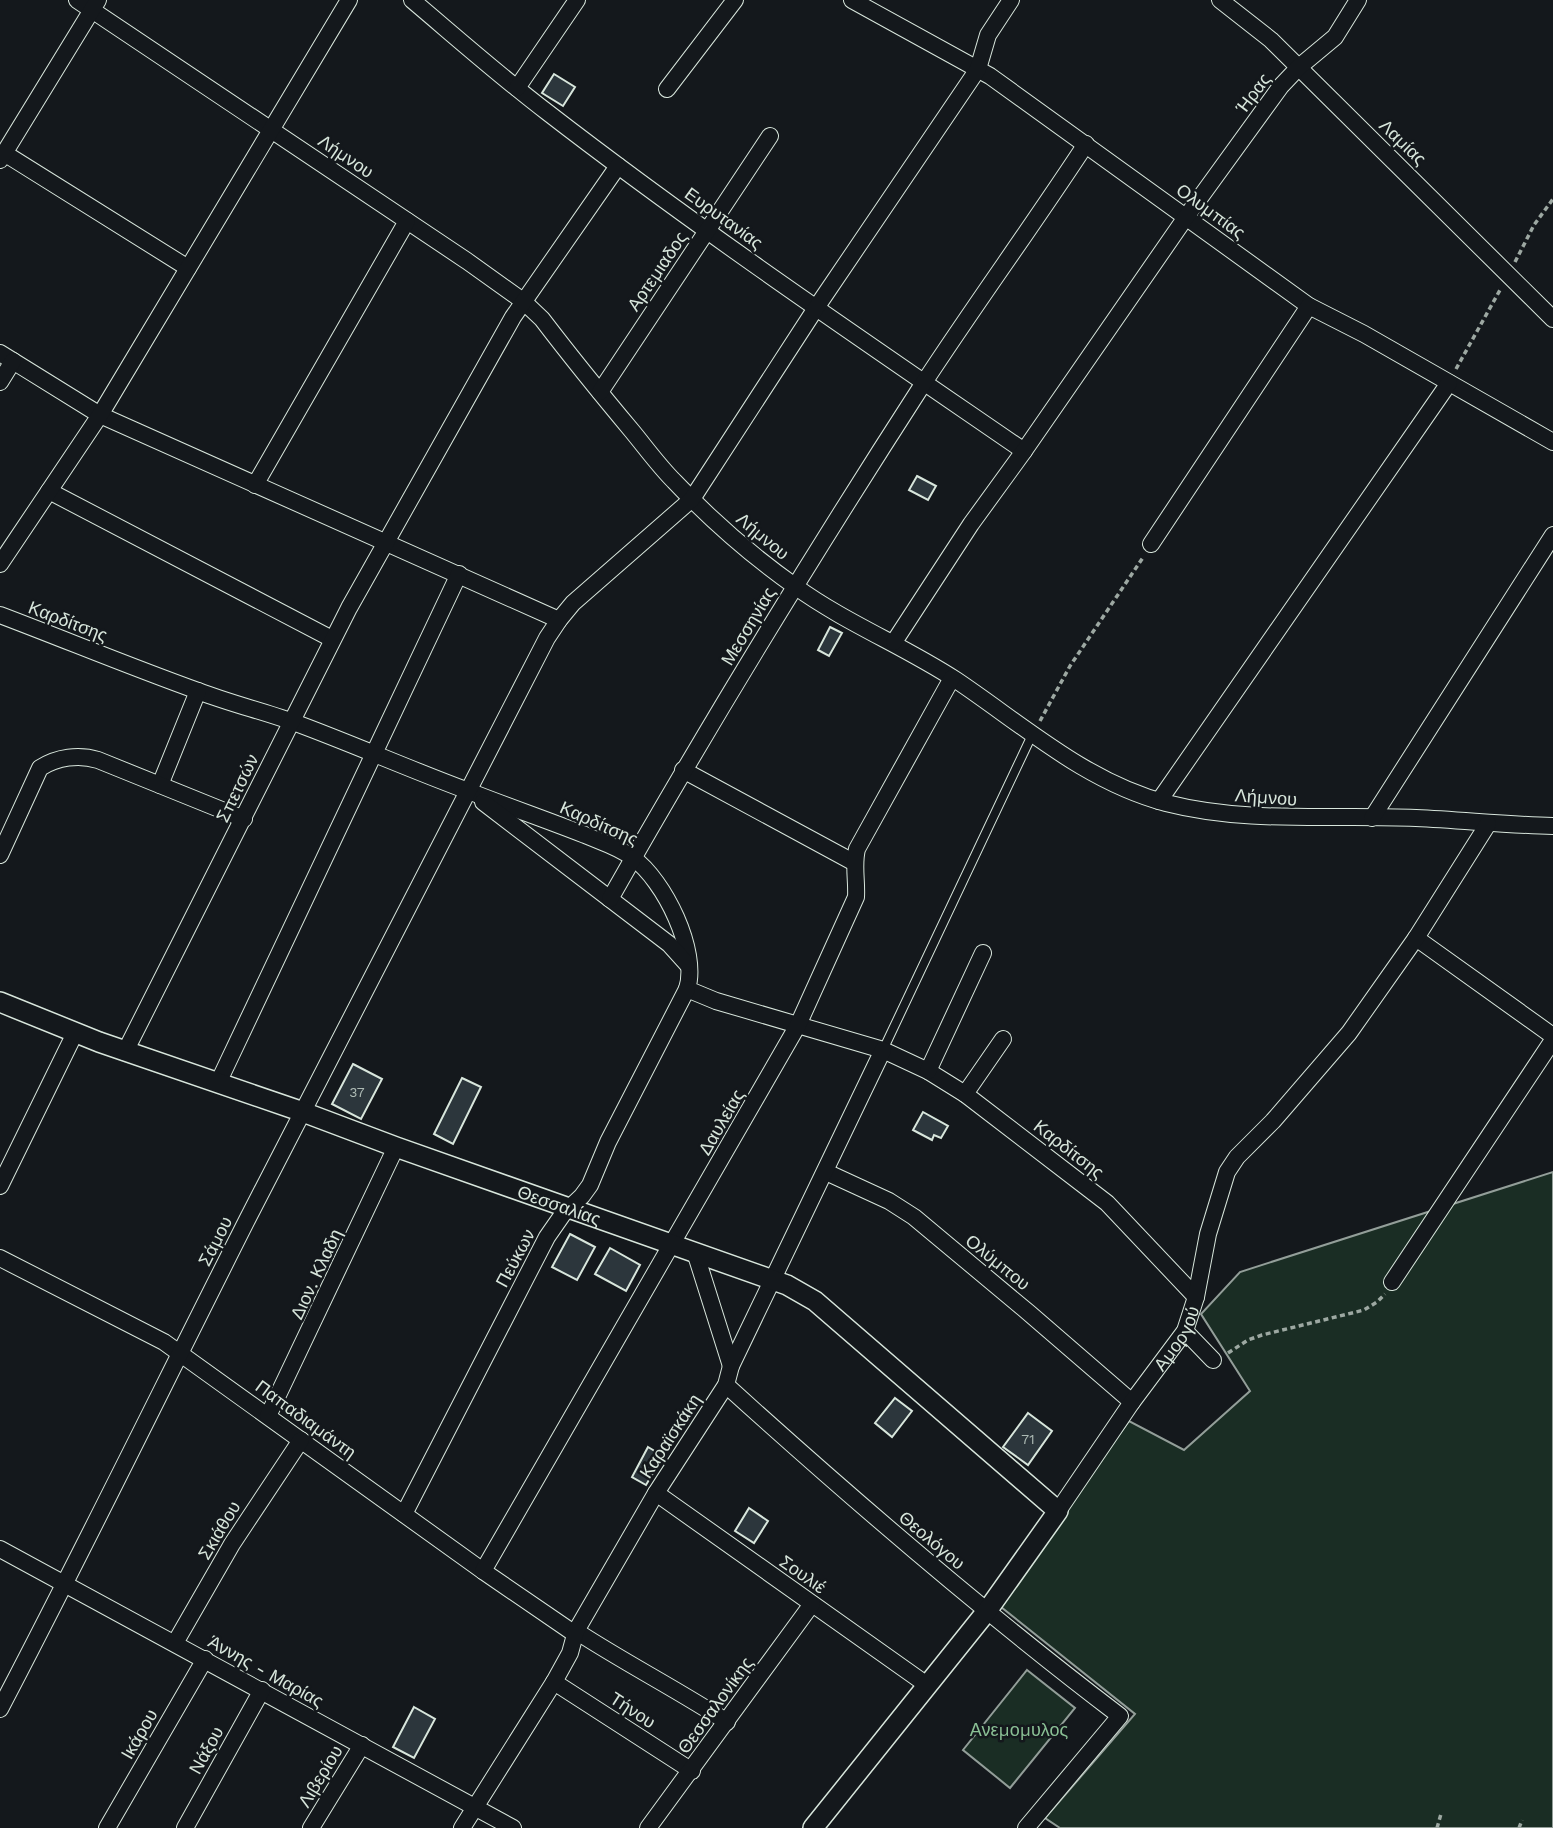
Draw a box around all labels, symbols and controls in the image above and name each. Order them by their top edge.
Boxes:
street label: Ήρας [1231,69,1275,118]
street label: Λαμίας [1375,115,1431,169]
street label: Λήμνου [314,130,378,182]
street label: Ολυμπίας [1172,179,1250,243]
street label: Ευρυτανίας [681,183,767,254]
street label: Αρτεμιαδος [623,227,691,315]
street label: Λήμνου [732,508,794,564]
street label: Μεσσηνίας [717,583,780,669]
street label: Καρδίτσης [25,596,111,646]
street label: Σπετσών [211,750,263,826]
street label: Λήμνου [1234,784,1298,810]
street label: Καρδίτσης [557,797,642,850]
house number: 37 [349,1084,365,1100]
street label: Δαυλείας [694,1085,748,1159]
street label: Καρδίτσης [1030,1115,1108,1183]
street label: Θεσσαλίας [515,1180,604,1229]
street label: Σάμου [194,1213,236,1269]
street label: Πεύκων [491,1225,539,1291]
street label: Διον. Κλαδη [286,1226,346,1322]
street label: Ολύμπου [962,1230,1034,1294]
street label: Αμοργού [1149,1303,1203,1375]
street label: Παπαδιαμάντη [252,1375,360,1463]
street label: Καραϊσκάκη [635,1390,705,1482]
house number: 71 [1021,1431,1035,1447]
street label: Σκιάθου [193,1497,245,1563]
street label: Θεολόγου [895,1506,969,1574]
street label: Σουλιέ [776,1550,830,1598]
street label: Άννης - Μαρίας [205,1631,328,1711]
street label: Θεσσαλονίκης [673,1652,757,1757]
street label: Τήνου [606,1688,660,1732]
street label: Ικάρου [116,1705,162,1763]
park label: Ανεμομυλος [970,1719,1069,1740]
street label: Νάξου [184,1723,228,1777]
street label: Λιβερίου [293,1741,347,1811]

